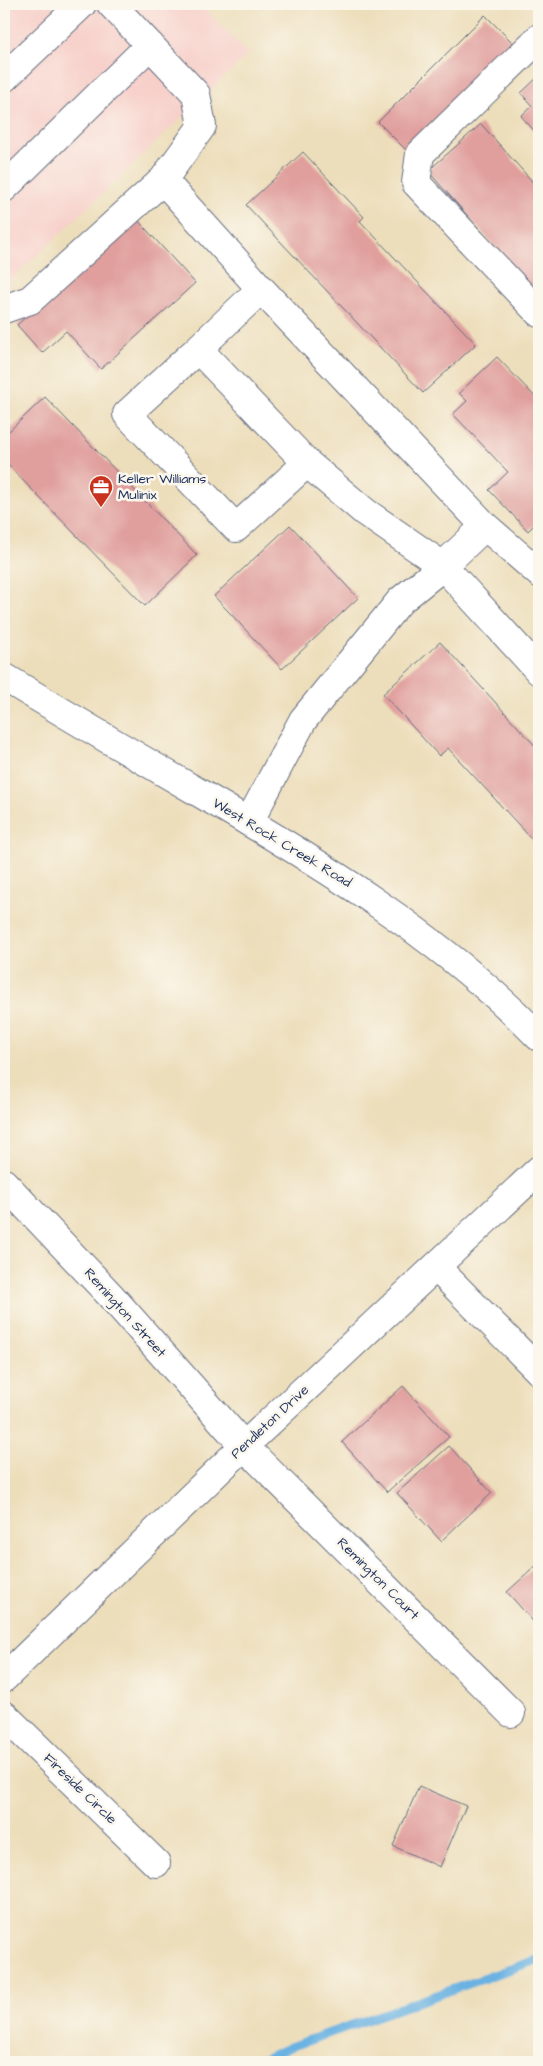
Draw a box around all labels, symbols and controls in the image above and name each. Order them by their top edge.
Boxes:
place label: Keller Williams Mulinix [118,469,206,505]
office icon: Keller Williams Mulinix [88,474,114,508]
street label: West Rock Creek Road [209,793,355,893]
street label: Remington Street [79,1264,171,1362]
street label: Pendleton Drive [226,1380,314,1464]
street label: Remington Court [332,1533,424,1625]
street label: Fireside Circle [39,1749,121,1829]

